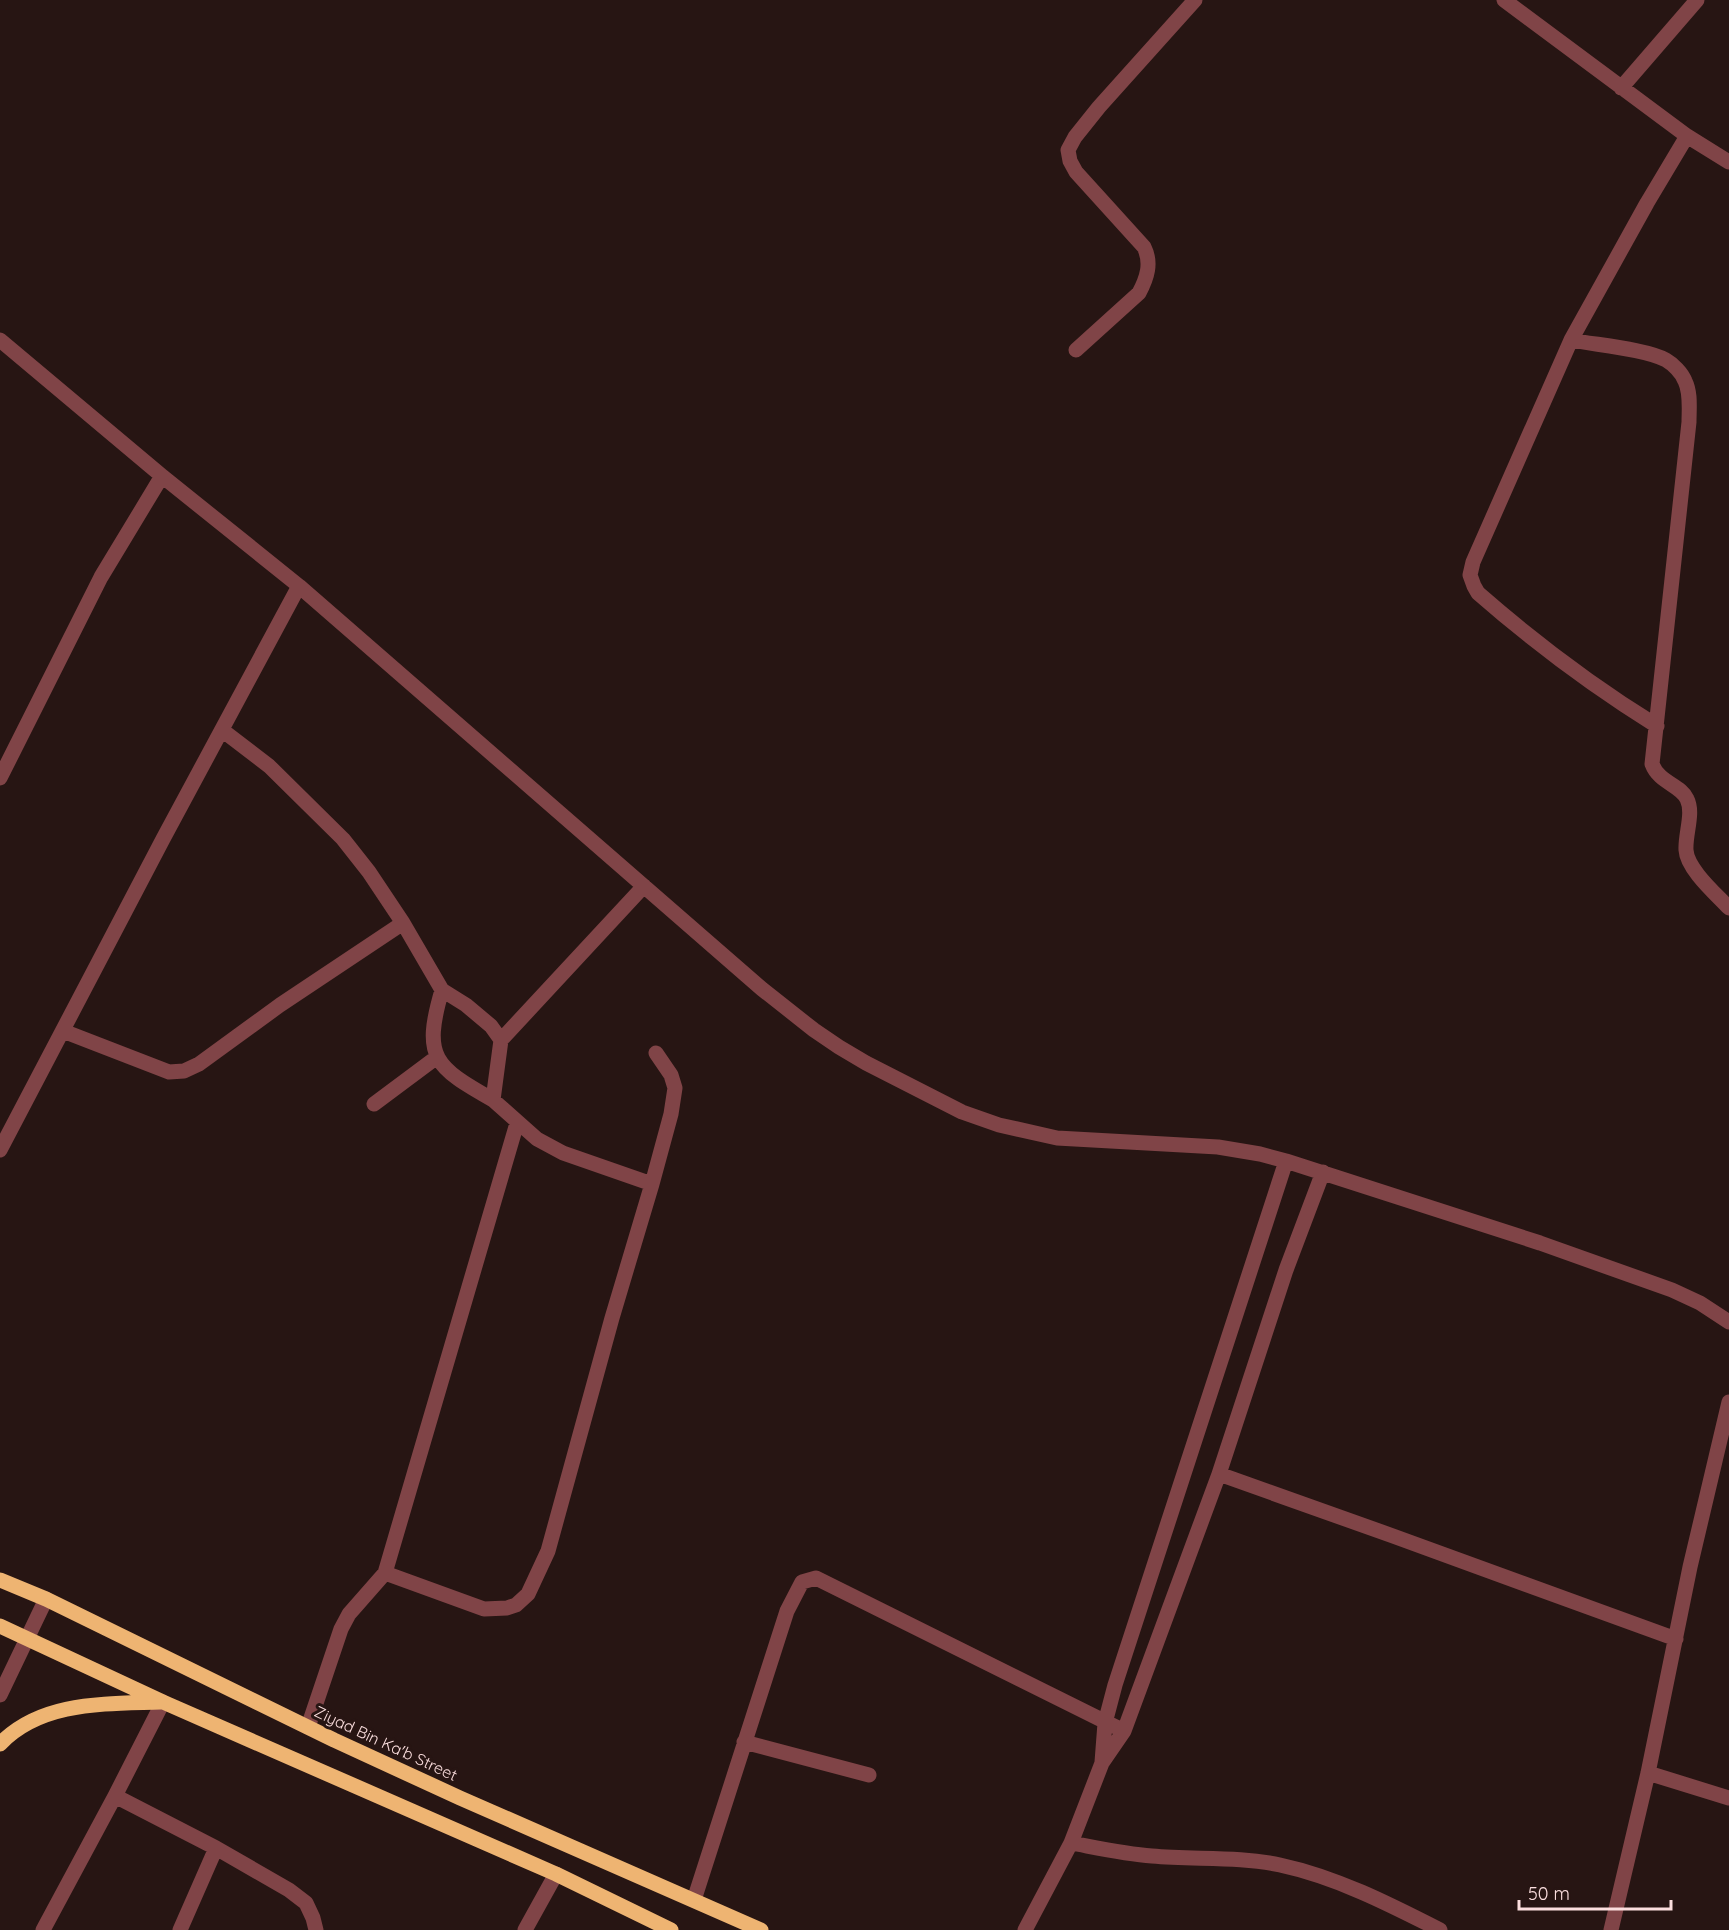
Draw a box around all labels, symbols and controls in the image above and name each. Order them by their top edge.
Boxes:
street label: Ziyad Bin Ka'b Street [311,1701,461,1785]
scale bar [1519,1873,1670,1911]
text: 50 m [1528,1882,1570,1905]

